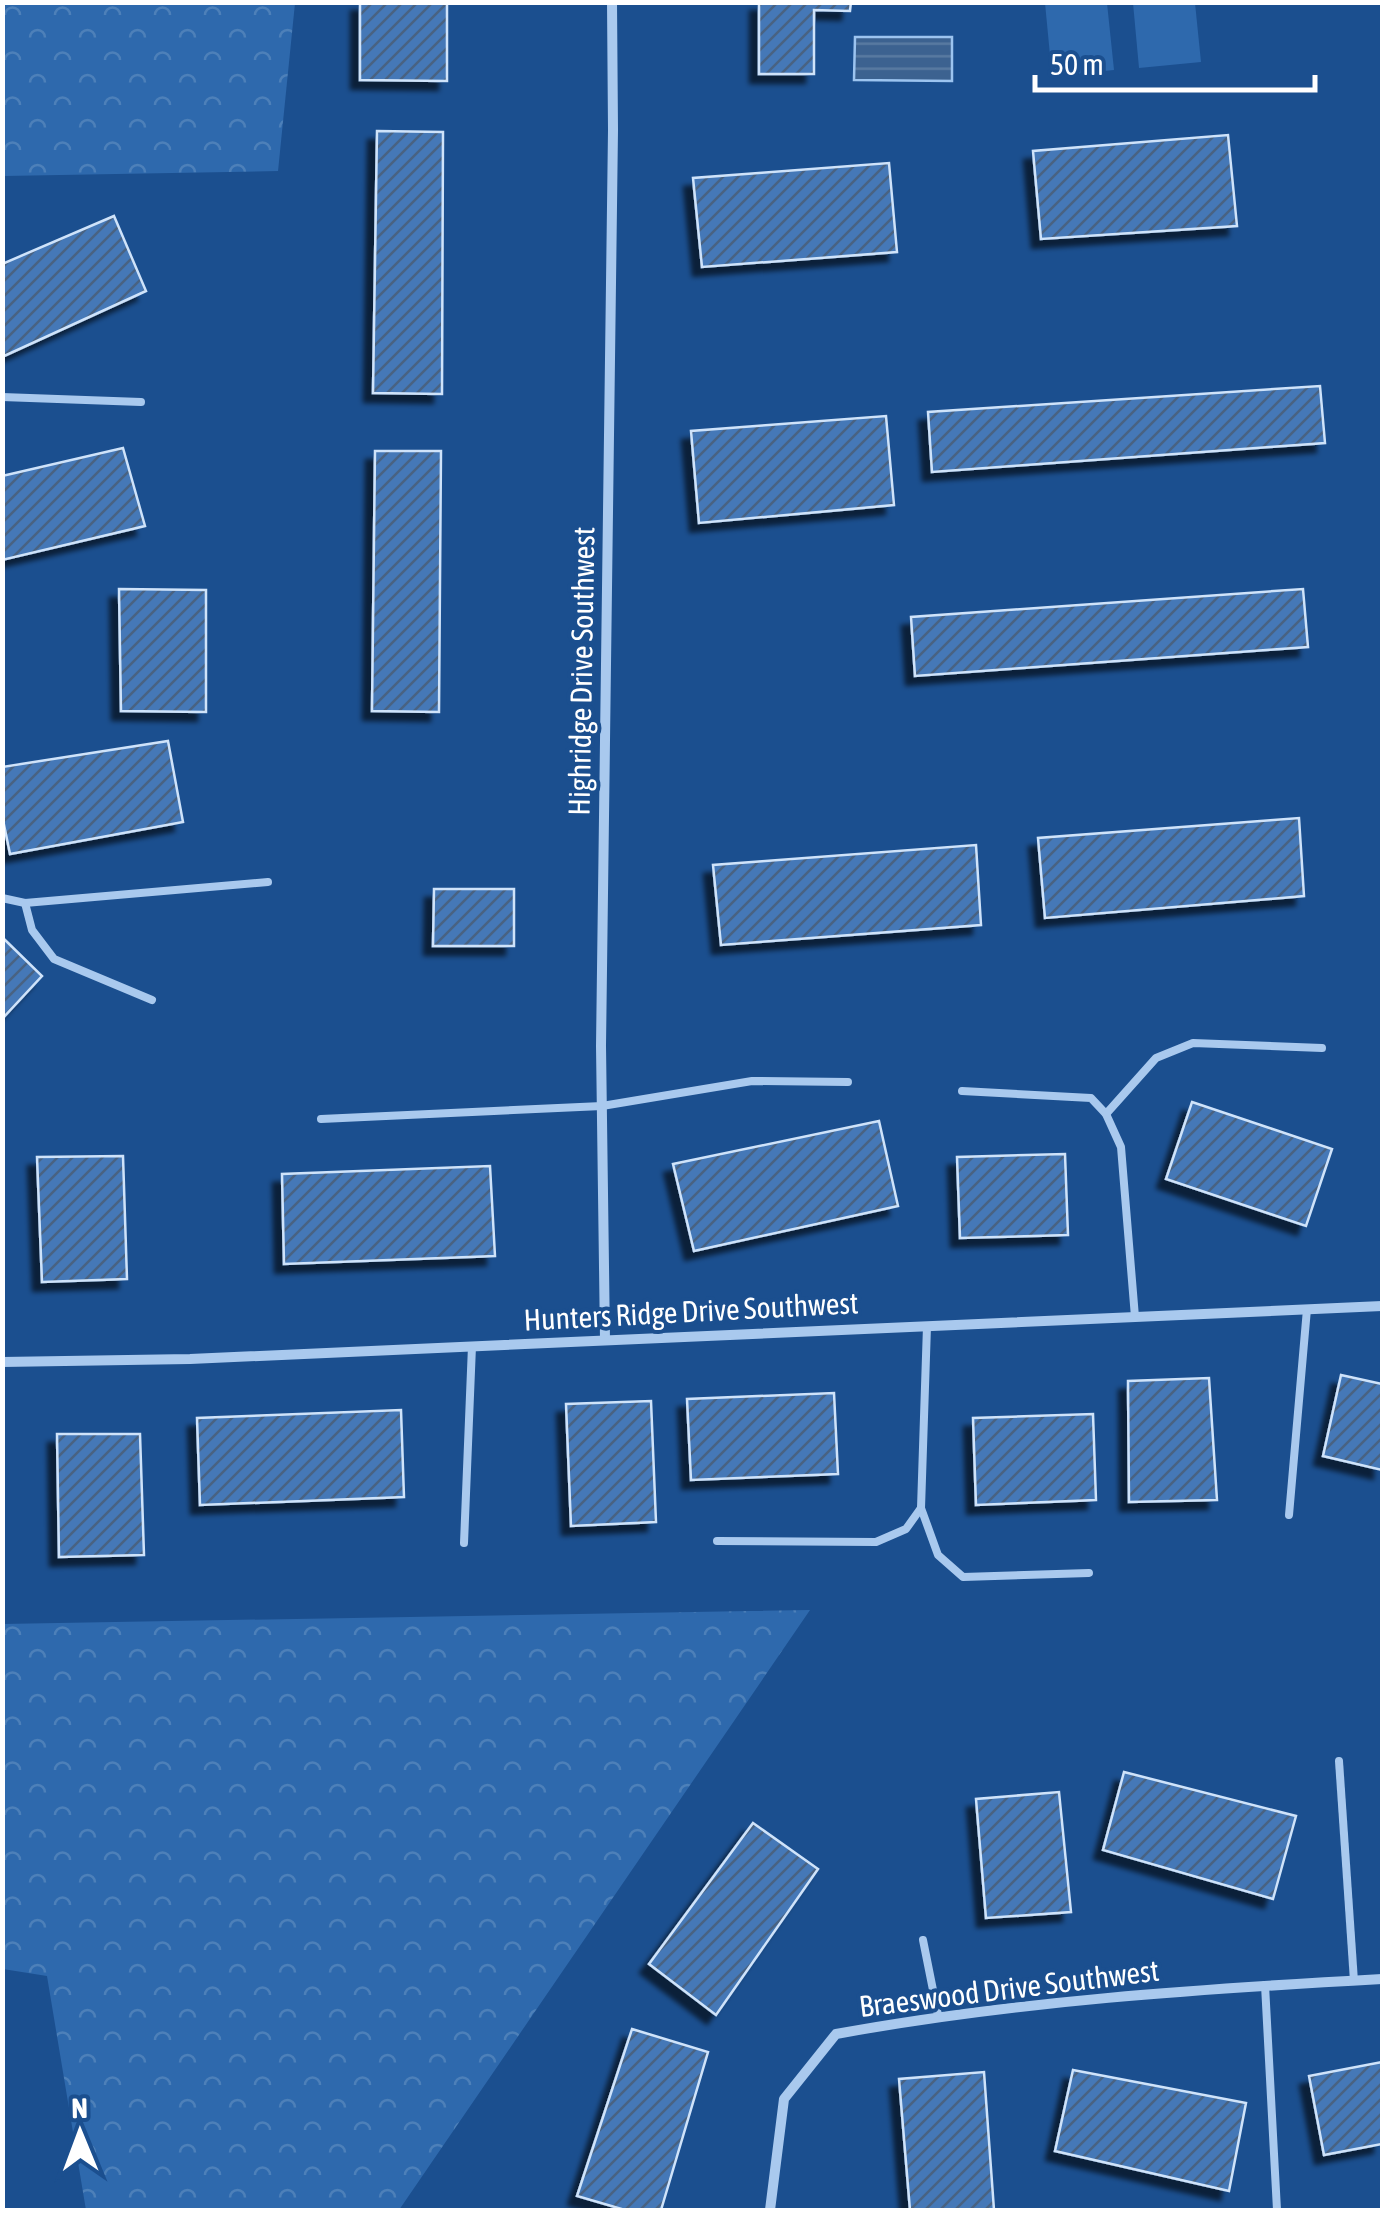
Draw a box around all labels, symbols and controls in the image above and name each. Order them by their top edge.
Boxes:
scale bar [1035,30,1315,92]
text: 50 m [1050,47,1104,81]
street label: Highridge Drive Southwest [561,526,601,816]
street label: Hunters Ridge Drive Southwest [523,1285,859,1337]
street label: Braeswood Drive Southwest [857,1953,1161,2023]
north arrow [30,2083,130,2183]
text: N [71,2092,88,2124]

